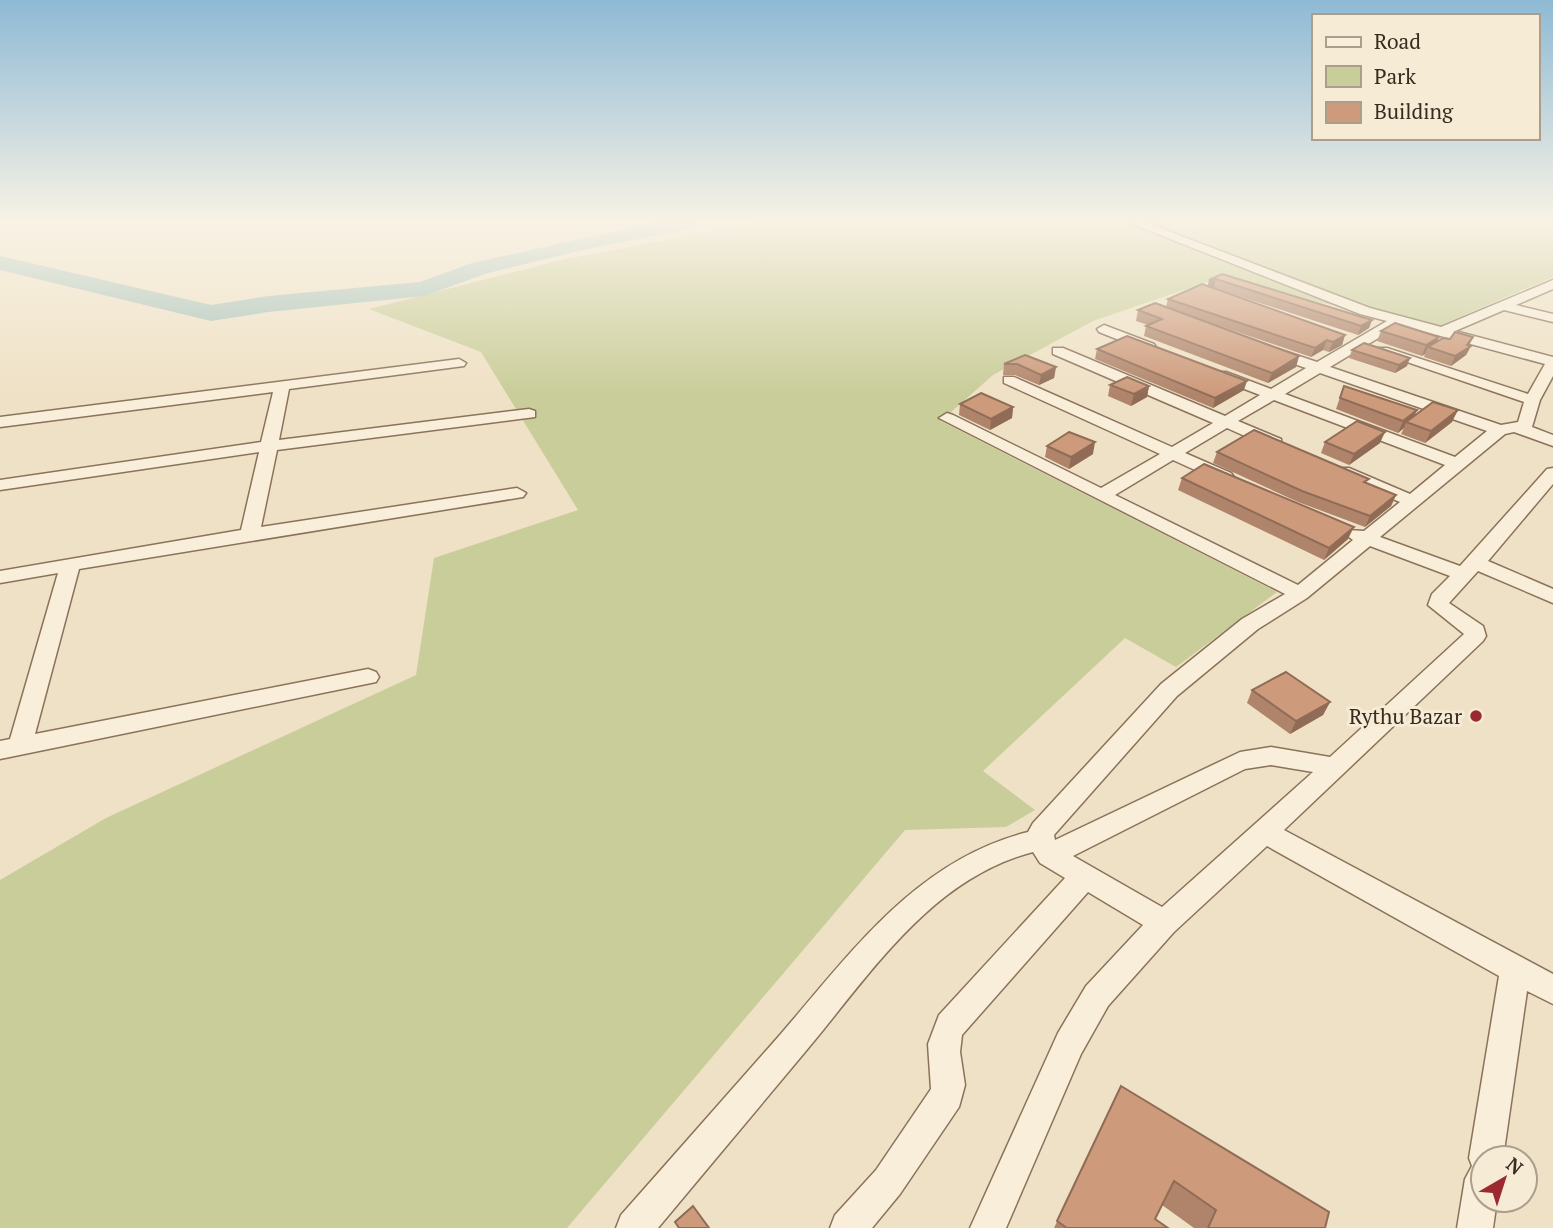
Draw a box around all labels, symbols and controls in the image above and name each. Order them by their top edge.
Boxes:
legend [1312,14,1539,140]
text: Road [1374,27,1421,55]
text: Park [1374,62,1416,90]
text: Building [1374,97,1454,125]
place label: Rythu Bazar [1349,702,1462,730]
marker: Rythu Bazar [1468,708,1484,724]
north arrow [1469,1144,1539,1214]
text: N [1502,1151,1529,1180]

